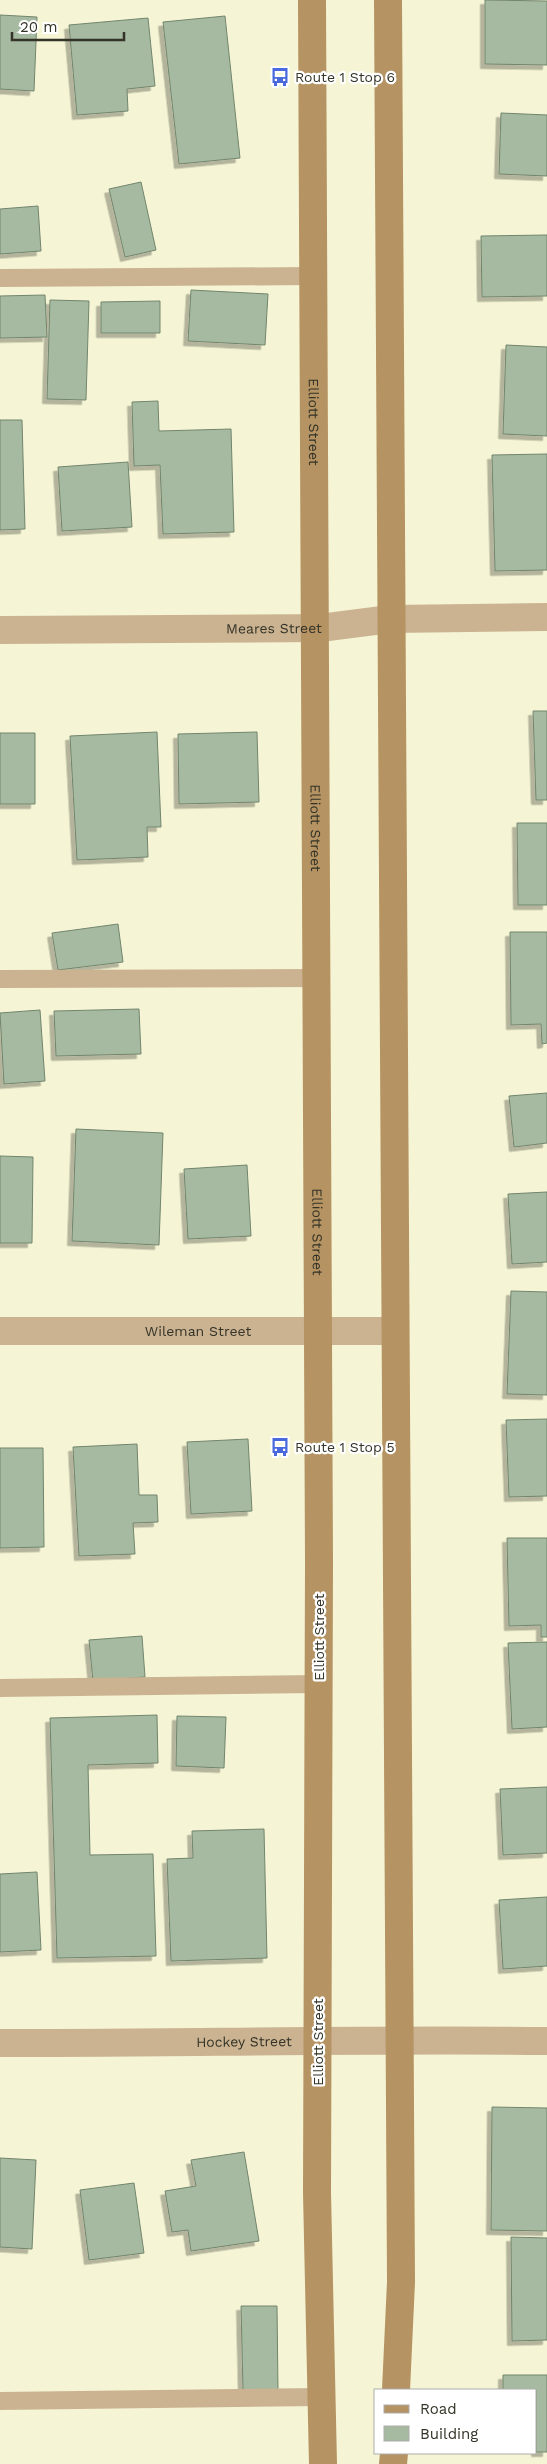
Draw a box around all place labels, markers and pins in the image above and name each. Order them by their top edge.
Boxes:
bus stop icon: Route 1 Stop 6 [269,66,291,88]
place label: Route 1 Stop 6 [295,69,395,85]
bus stop icon: Route 1 Stop 5 [269,1436,291,1458]
place label: Route 1 Stop 5 [295,1439,395,1455]

